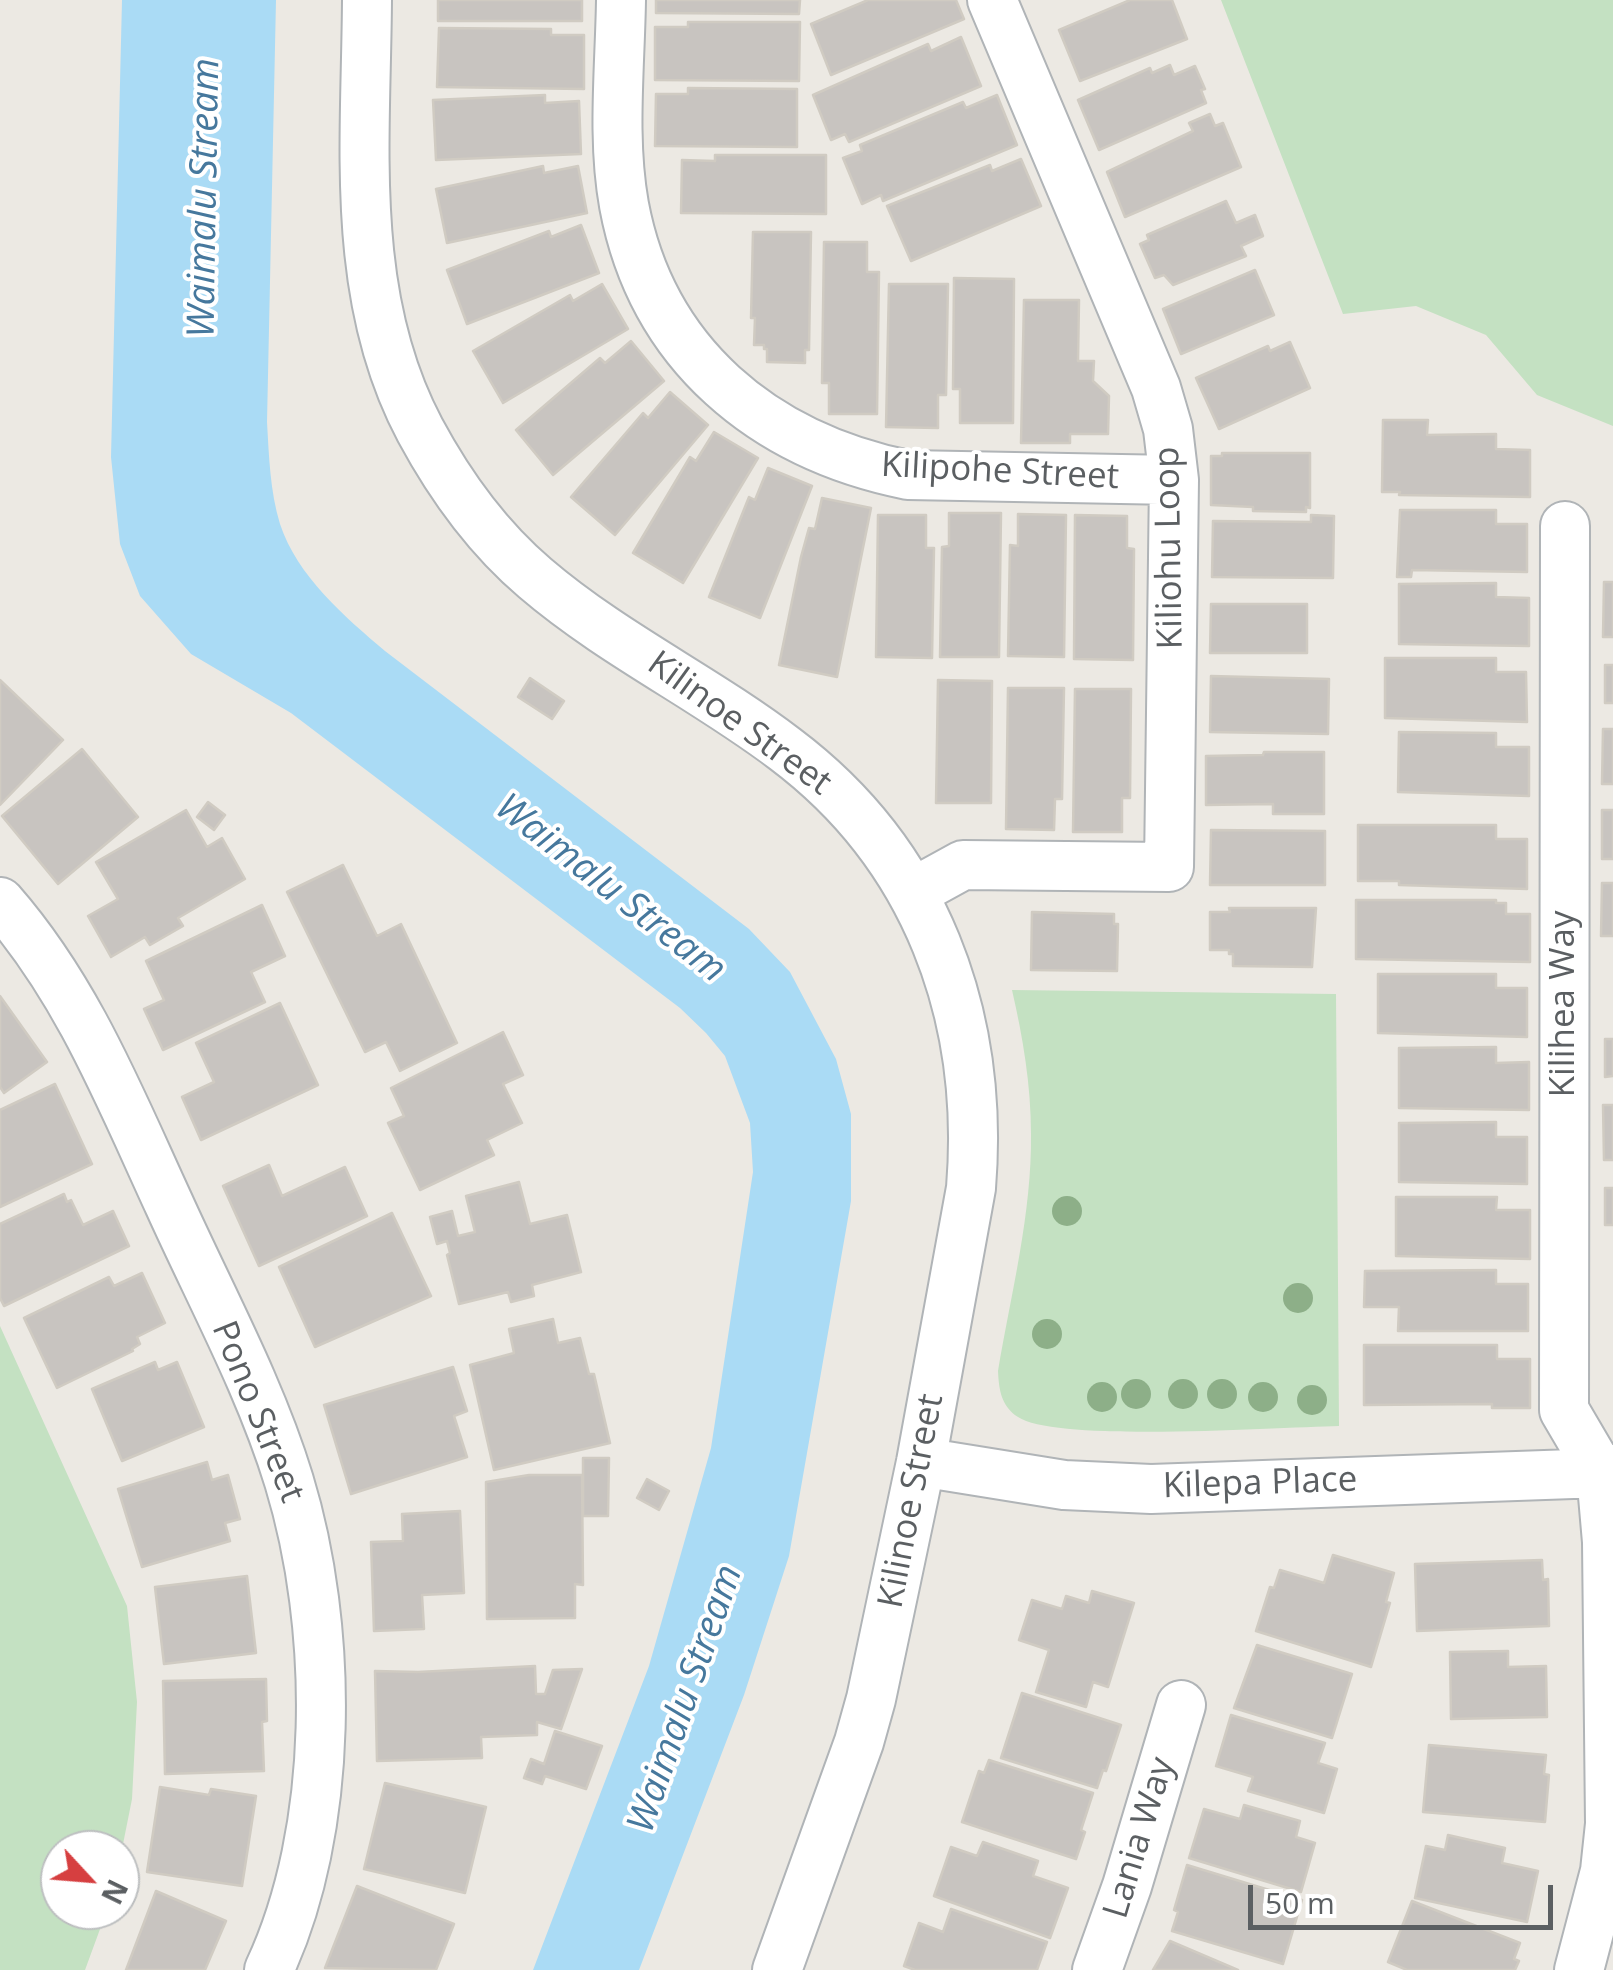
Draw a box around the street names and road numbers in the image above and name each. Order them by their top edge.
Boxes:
street label: Kilipohe Street [880,445,1120,499]
street label: Kiliohu Loop [1147,446,1193,650]
street label: Kilinoe Street [639,643,839,805]
street label: Kilihea Way [1543,911,1585,1097]
street label: Pono Street [202,1315,312,1509]
street label: Kilinoe Street [871,1391,953,1611]
street label: Kilepa Place [1162,1460,1358,1508]
street label: Lania Way [1096,1753,1184,1923]

